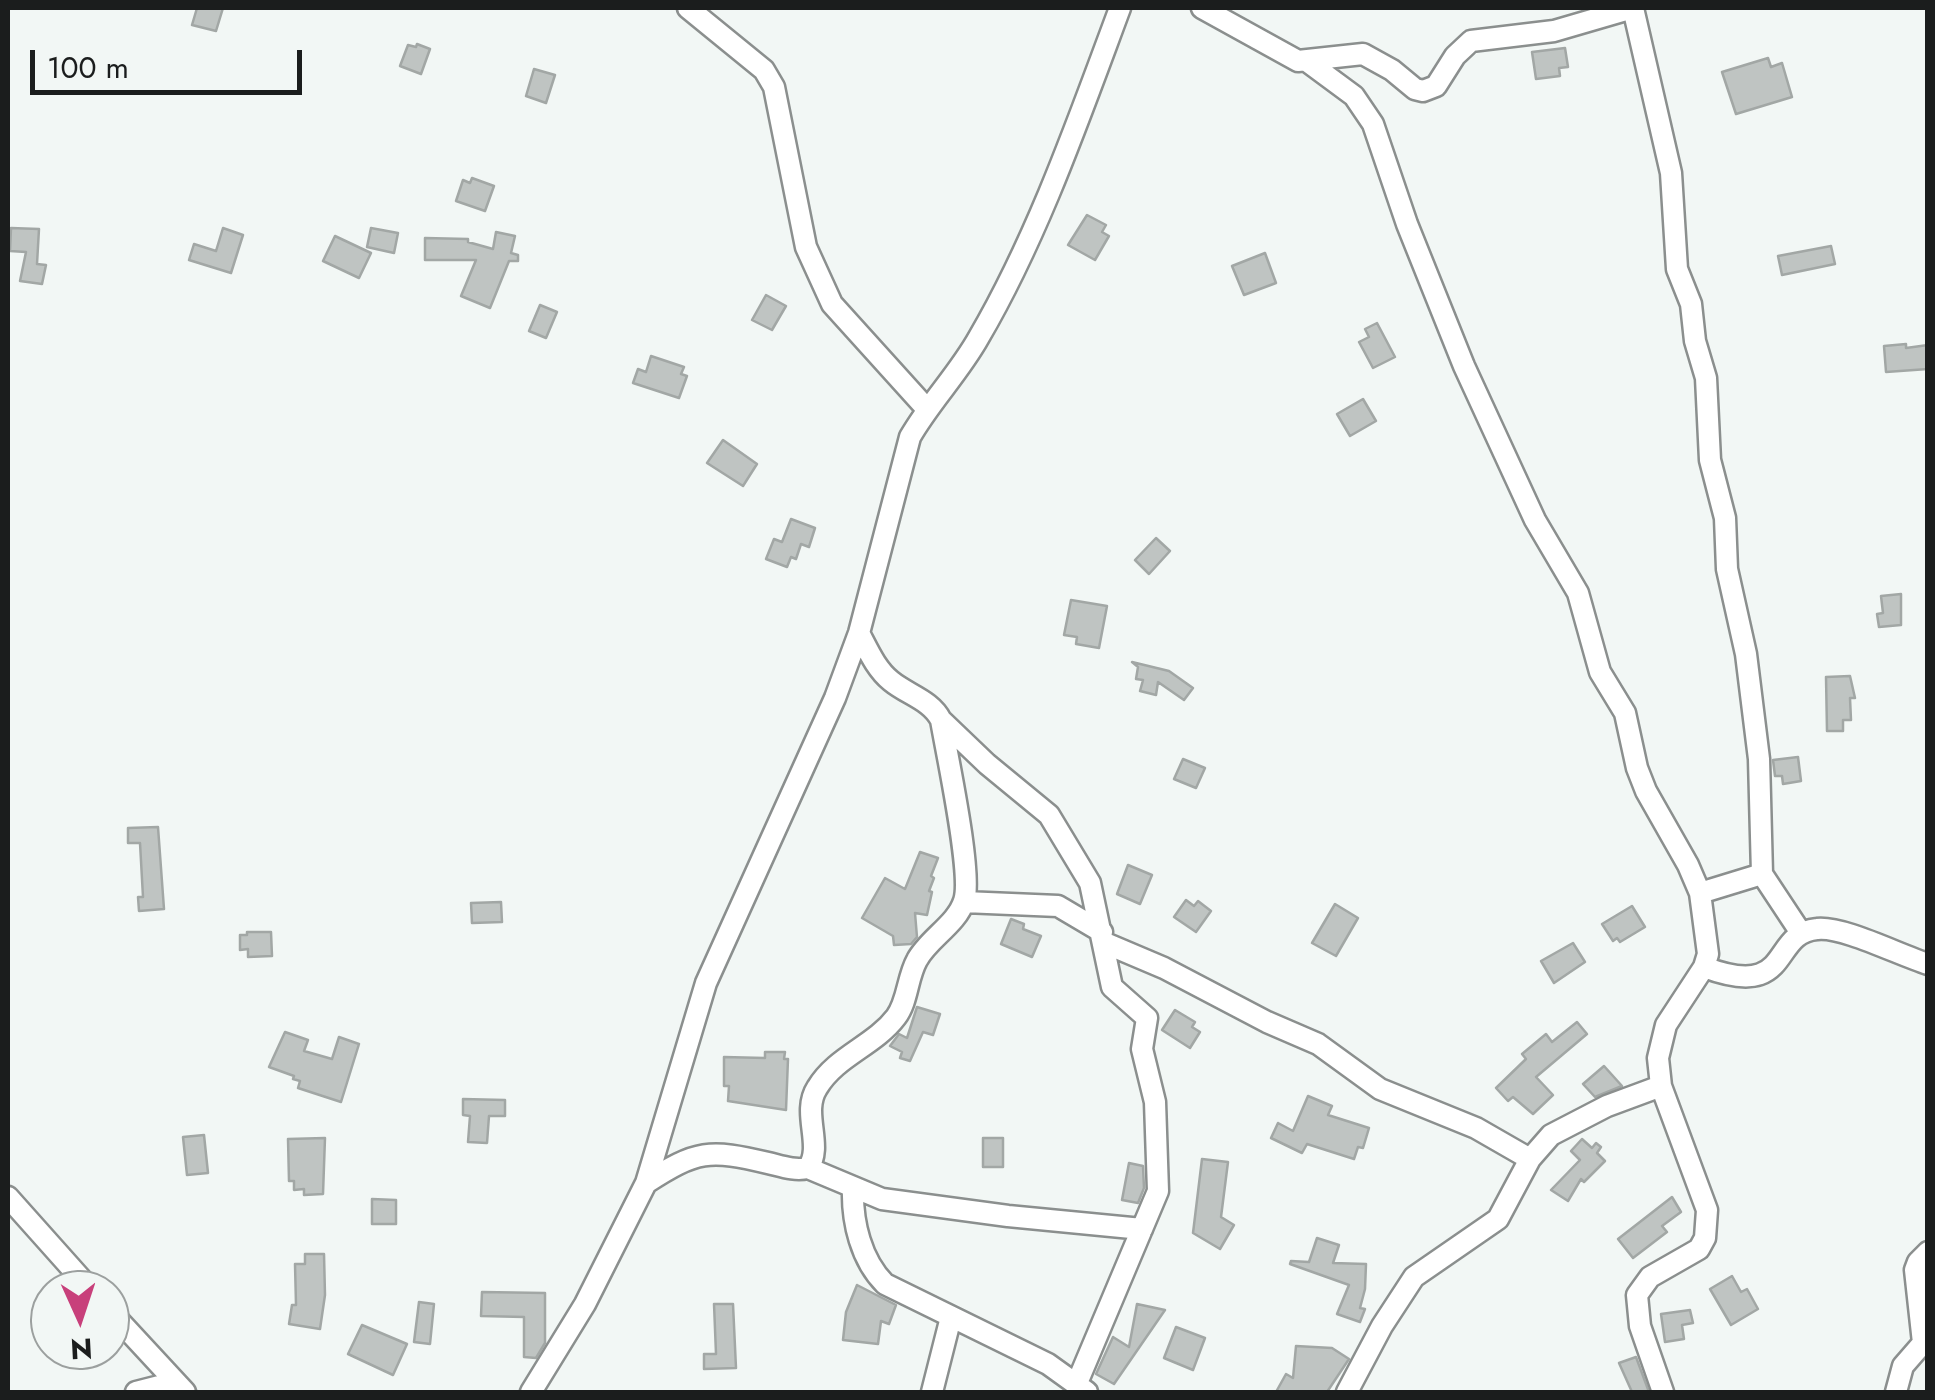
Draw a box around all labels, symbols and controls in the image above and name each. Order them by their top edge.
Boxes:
scale bar [35,30,308,92]
text: 100 m [47,46,129,89]
north arrow [30,1270,130,1370]
text: N [69,1327,94,1370]

